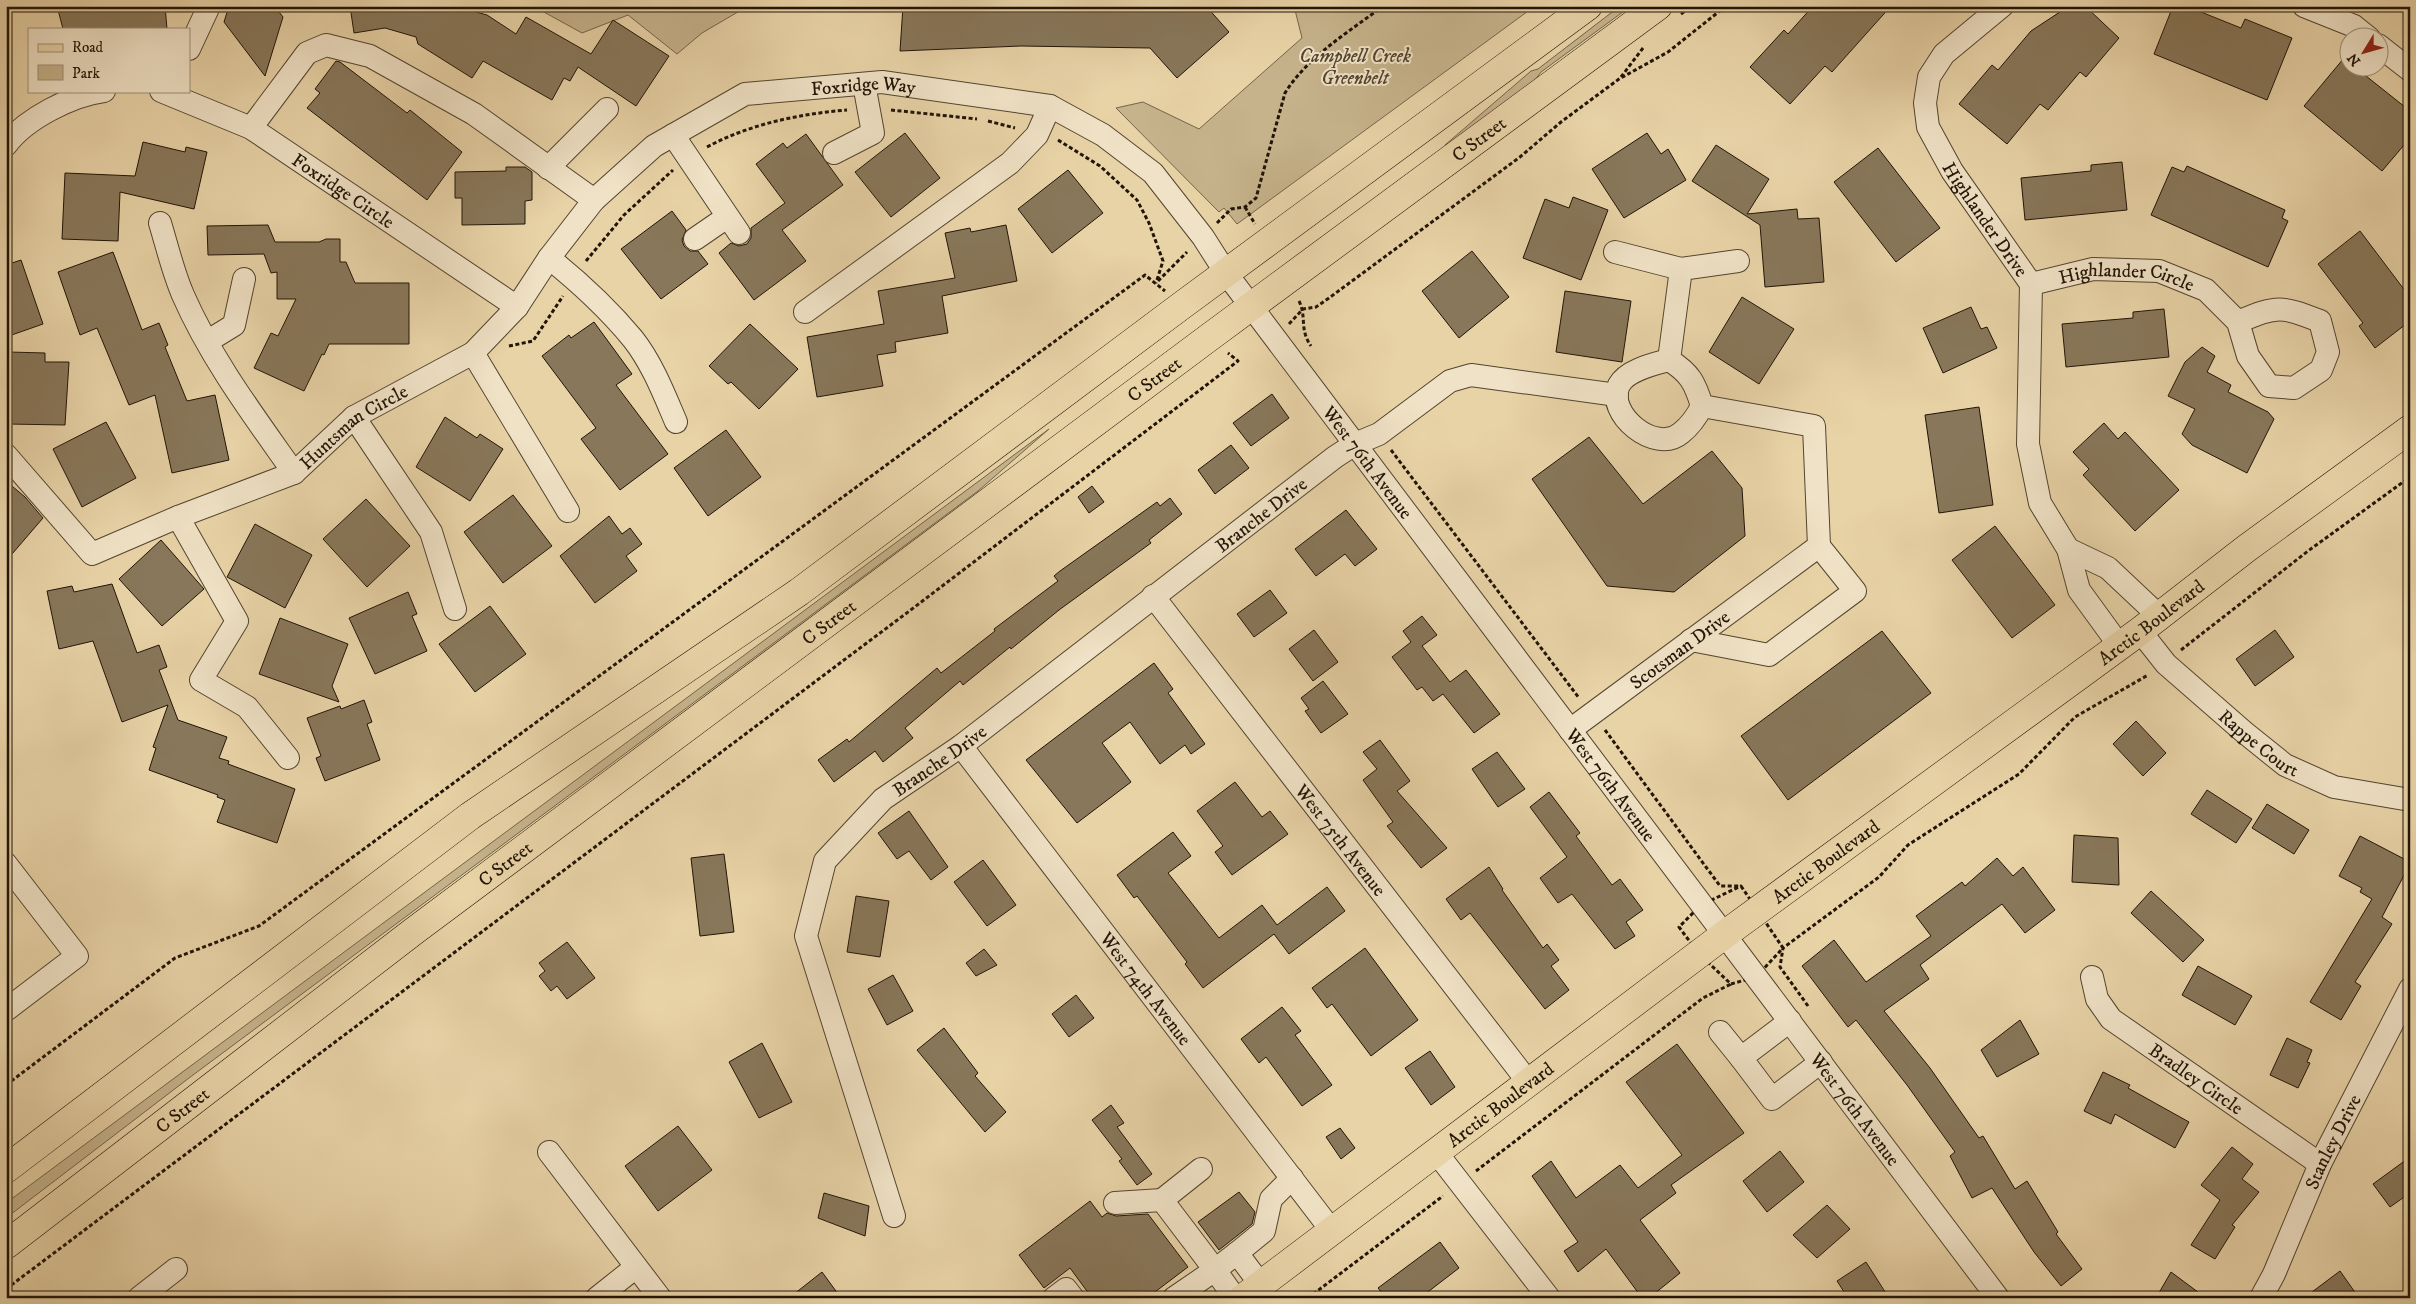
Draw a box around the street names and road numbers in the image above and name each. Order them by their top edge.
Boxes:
street label: Foxridge Way [810,72,918,101]
street label: C Street [1448,112,1511,167]
street label: Foxridge Circle [287,149,398,234]
street label: Highlander Drive [1936,159,2032,282]
street label: Highlander Circle [2057,259,2198,297]
street label: C Street [1123,352,1186,408]
street label: Huntsman Circle [295,380,412,475]
street label: West 76th Avenue [1316,401,1417,524]
street label: Branche Drive [1211,473,1312,558]
street label: Arctic Boulevard [2094,575,2210,671]
street label: C Street [798,595,861,650]
street label: Scotsman Drive [1626,606,1735,695]
street label: Rappe Court [2213,705,2302,783]
street label: Branche Drive [889,721,992,802]
street label: West 76th Avenue [1560,724,1660,847]
street label: West 75th Avenue [1289,779,1391,901]
street label: Arctic Boulevard [1768,815,1885,909]
street label: C Street [474,837,537,892]
street label: West 74th Avenue [1094,927,1196,1050]
street label: Bradley Circle [2144,1039,2247,1120]
street label: West 76th Avenue [1804,1048,1904,1171]
street label: Arctic Boulevard [1443,1057,1559,1153]
street label: C Street [151,1083,214,1139]
street label: Stanley Drive [2301,1091,2367,1193]

